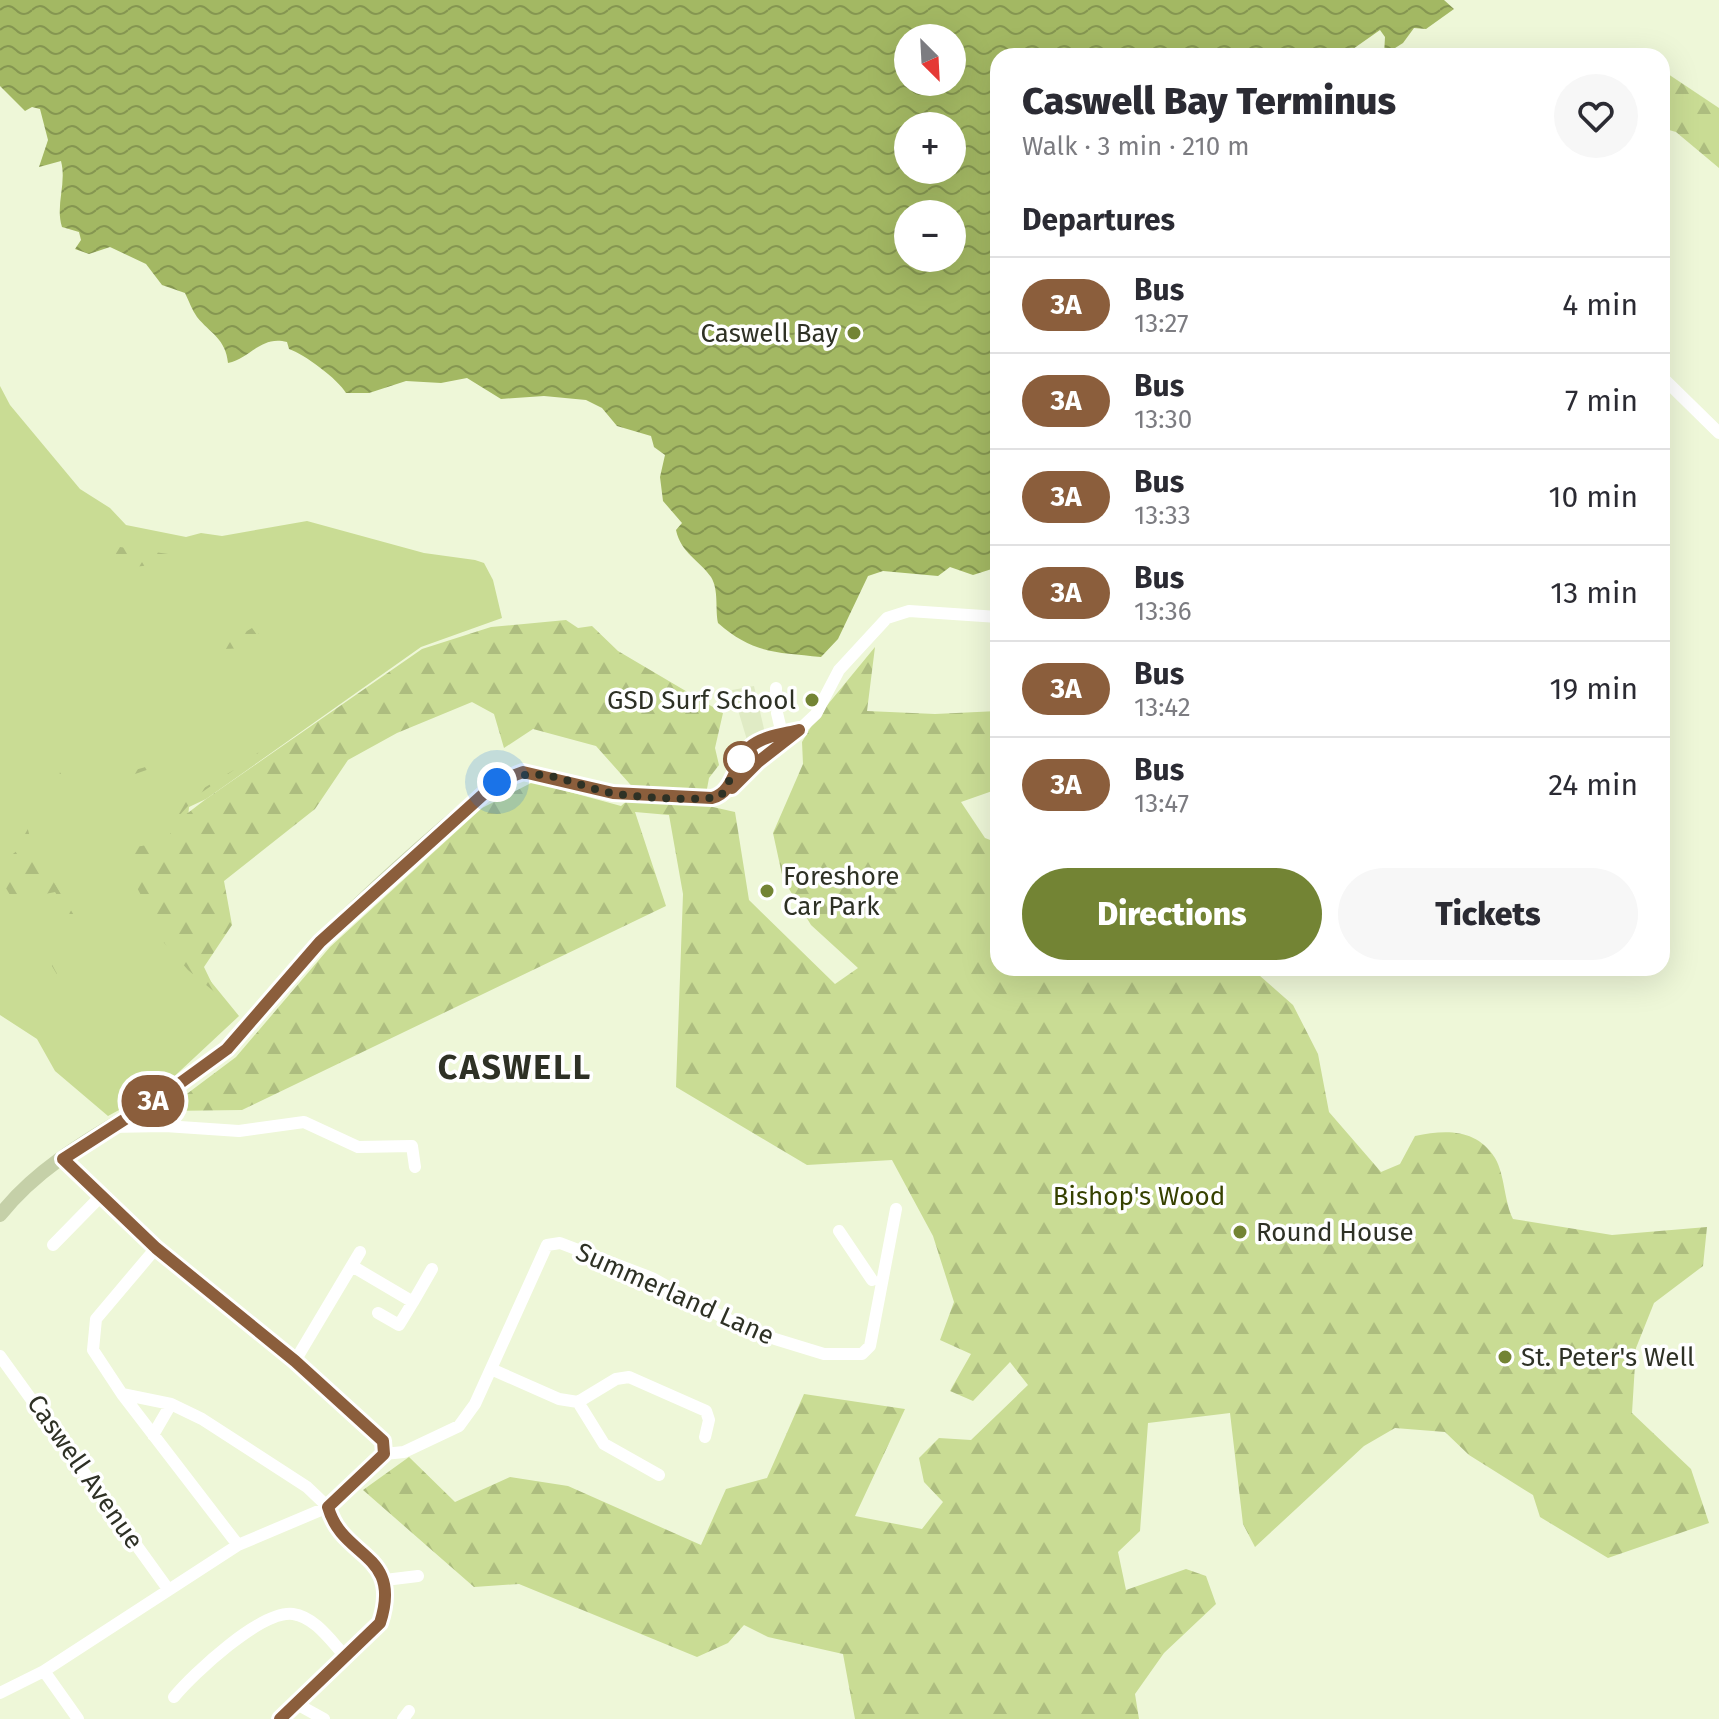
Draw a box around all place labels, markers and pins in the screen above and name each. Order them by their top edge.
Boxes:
place label: Caswell Bay [701,318,838,349]
marker: Caswell Bay [845,324,863,342]
place label: GSD Surf School [607,685,796,716]
marker: GSD Surf School [803,691,821,709]
unlabelled marker [724,742,758,776]
place label: Foreshore Car Park [783,861,899,922]
marker: Foreshore Car Park [758,882,776,900]
place label: Round House [1256,1217,1414,1248]
marker: Round House [1231,1223,1249,1241]
place label: St. Peter's Well [1521,1342,1695,1373]
marker: St. Peter's Well [1496,1348,1514,1366]

